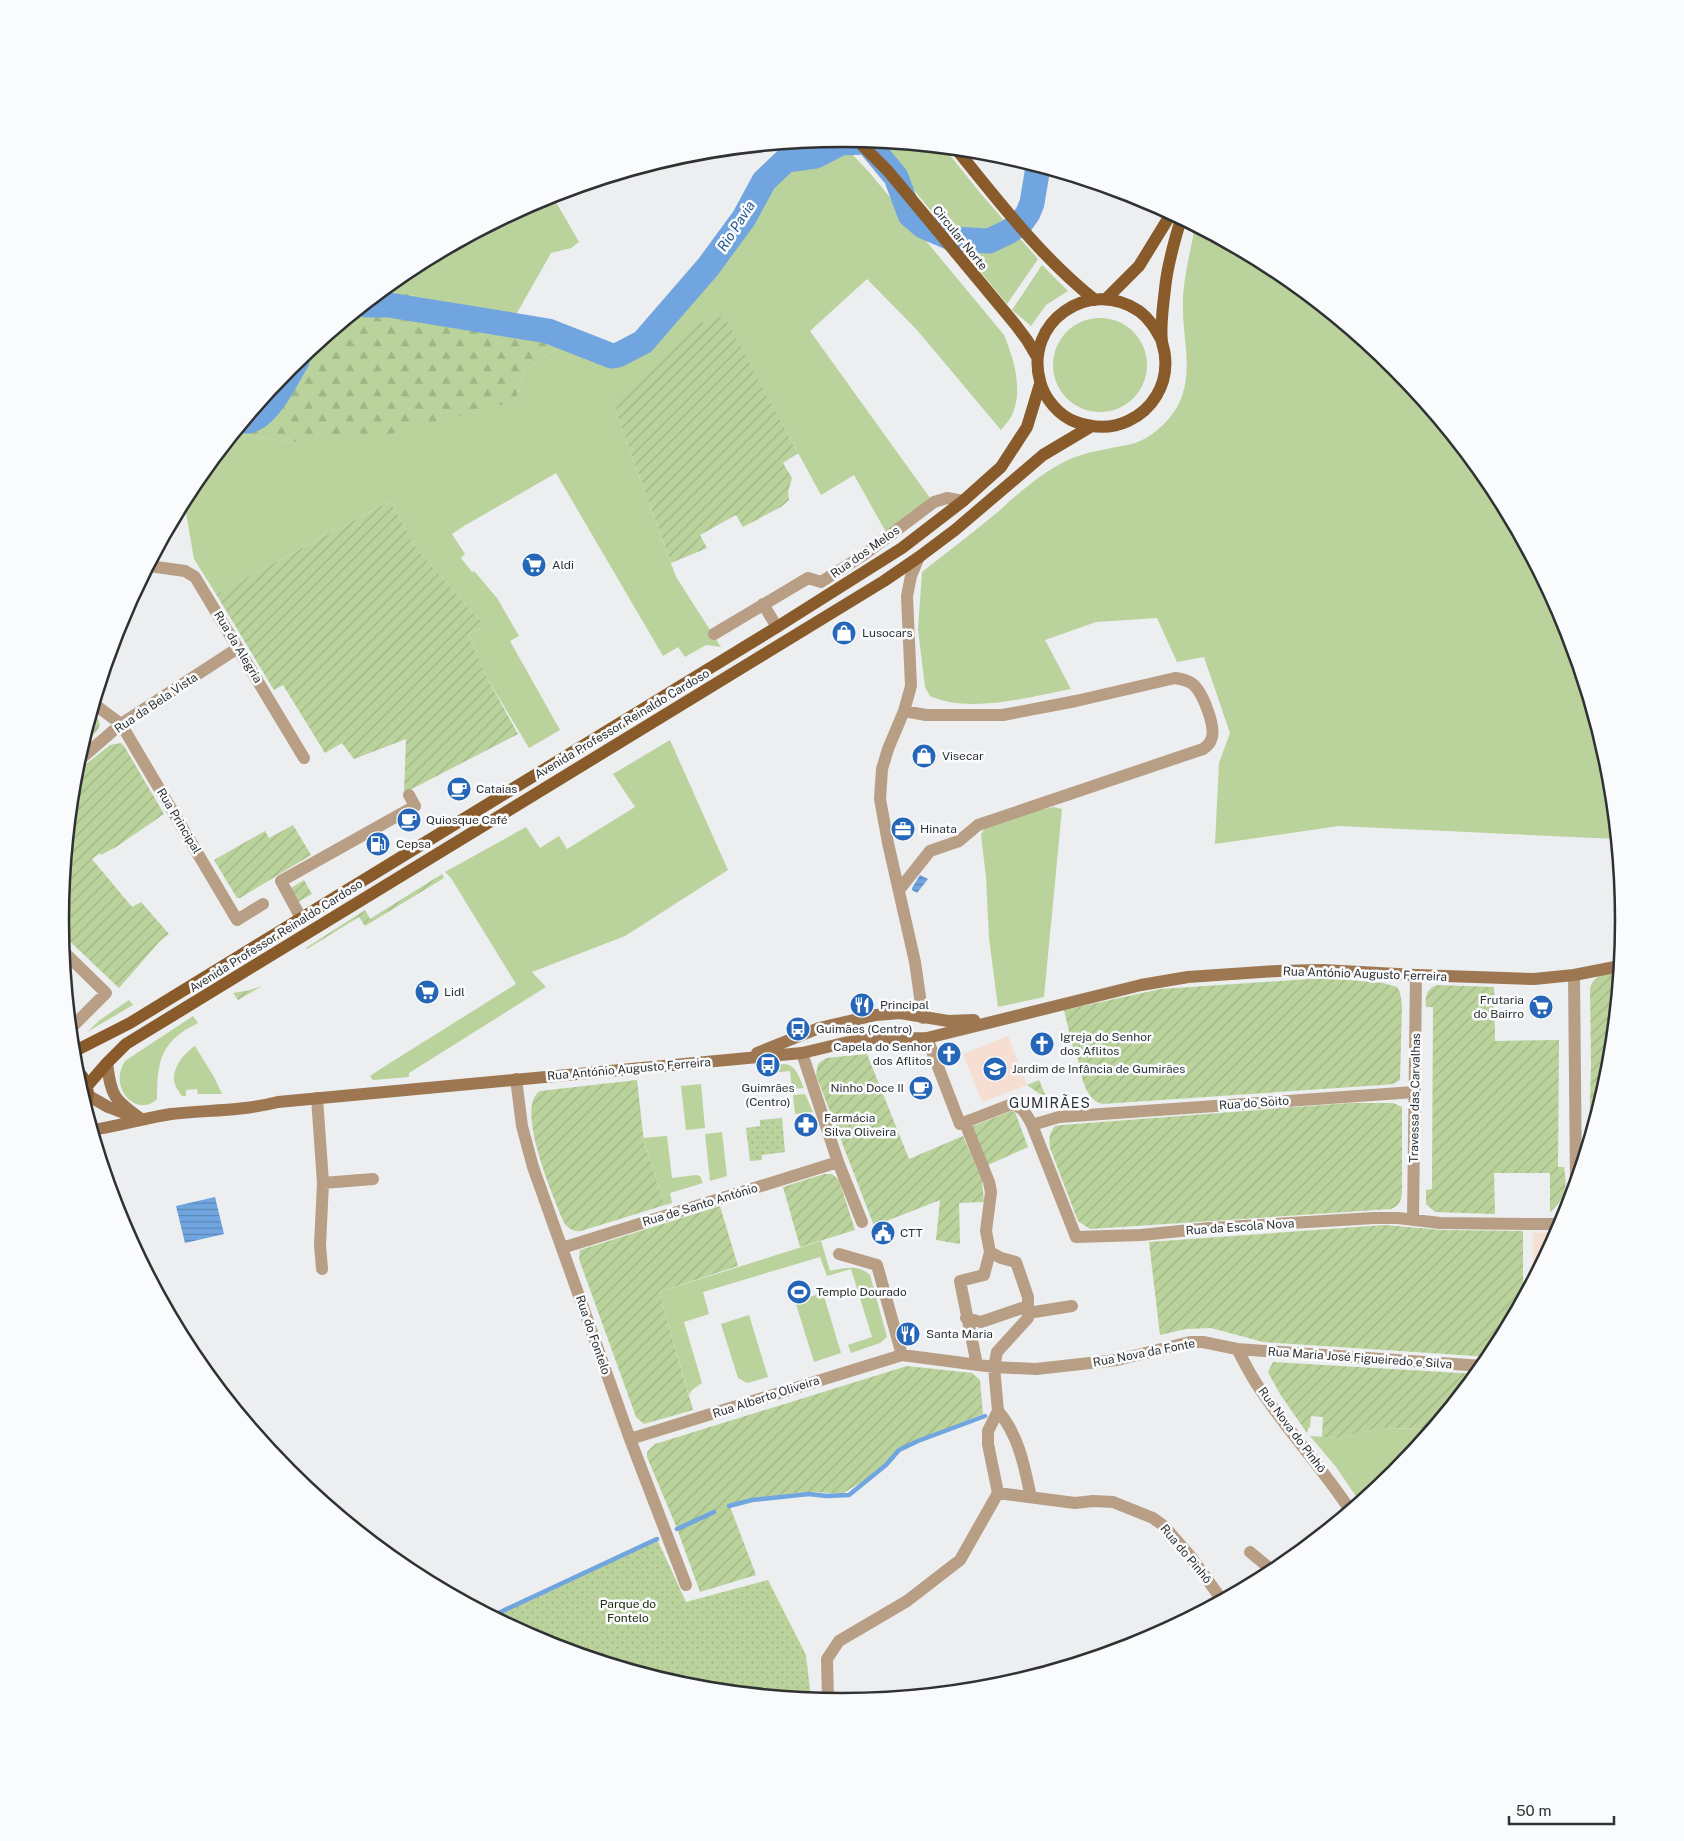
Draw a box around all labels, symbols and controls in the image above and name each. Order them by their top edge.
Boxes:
water label: Rio Pavia [714,198,758,254]
street label: Circular Norte [930,203,990,273]
street label: Rua dos Melos [828,523,902,581]
supermarket icon: Aldi [521,552,547,578]
place label: Aldi [552,558,574,572]
street label: Rua da Alegria [211,608,265,686]
shop icon: Lusocars [831,620,857,646]
place label: Lusocars [862,626,913,640]
street label: Avenida Professor Reinaldo Cardoso [532,666,712,782]
street label: Rua da Bela Vista [112,670,200,736]
shop icon: Visecar [911,743,937,769]
place label: Visecar [942,749,984,763]
cafe icon: Cataias [446,776,472,802]
place label: Cataias [476,782,517,796]
street label: Rua Principal [154,786,204,856]
cafe icon: Quiosque Café [396,807,422,833]
place label: Quiosque Café [426,813,508,827]
office icon: Hinata [890,816,916,842]
place label: Hinata [920,822,957,836]
fuel station icon: Cepsa [365,831,391,857]
place label: Cepsa [396,837,431,851]
street label: Avenida Professor Reinaldo Cardoso [187,877,365,995]
street label: Rua António Augusto Ferreira [1283,964,1447,984]
supermarket icon: Lidl [414,979,440,1005]
place label: Lidl [444,985,465,999]
restaurant icon: Principal [849,992,875,1018]
place label: Frutaria do Bairro [1473,993,1524,1021]
supermarket icon: Frutaria do Bairro [1528,994,1554,1020]
place label: Principal [880,998,929,1012]
bus stop icon: Guimães (Centro) [785,1016,811,1042]
place label: Guimães (Centro) [816,1022,913,1036]
place label: Igreja do Senhor dos Aflitos [1060,1030,1152,1058]
church icon: Igreja do Senhor dos Aflitos [1029,1031,1055,1057]
street label: Travessa das Carvalhas [1407,1033,1423,1163]
place label: Capela do Senhor dos Aflitos [833,1040,932,1068]
church icon: Capela do Senhor dos Aflitos [936,1041,962,1067]
bus stop icon: Guimrães (Centro) [755,1052,781,1078]
street label: Rua António Augusto Ferreira [547,1055,711,1083]
school or university icon: Jardim de Infância de Gumirães [982,1056,1008,1082]
place label: Jardim de Infância de Gumirães [1012,1062,1185,1076]
cafe icon: Ninho Doce II [908,1075,934,1101]
place label: Guimrães (Centro) [741,1081,795,1109]
place label: Ninho Doce II [830,1081,904,1095]
district label: GUMIRÃES [1009,1094,1091,1111]
street label: Rua do Soito [1218,1094,1290,1112]
place label: Farmácia Silva Oliveira [824,1111,896,1139]
pharmacy icon: Farmácia Silva Oliveira [793,1112,819,1138]
street label: Rua de Santo António [641,1181,760,1229]
street label: Rua da Escola Nova [1185,1216,1295,1238]
public building icon: CTT [870,1220,896,1246]
place label: CTT [900,1226,923,1240]
sports icon: Templo Dourado [786,1279,812,1305]
place label: Templo Dourado [816,1285,907,1299]
street label: Rua do Fontelo [573,1293,613,1377]
restaurant icon: Santa Maria [895,1321,921,1347]
place label: Santa Maria [926,1327,993,1341]
street label: Rua Nova da Fonte [1092,1336,1197,1370]
street label: Rua Maria José Figueiredo e Silva [1267,1345,1453,1371]
street label: Rua Alberto Oliveira [711,1373,821,1421]
street label: Rua Nova do Pinhô [1255,1384,1329,1476]
street label: Rua do Pinhô [1157,1522,1215,1586]
park label: Parque do Fontelo [600,1597,656,1625]
scale bar [1509,1794,1614,1826]
text: 50 m [1516,1802,1551,1819]

